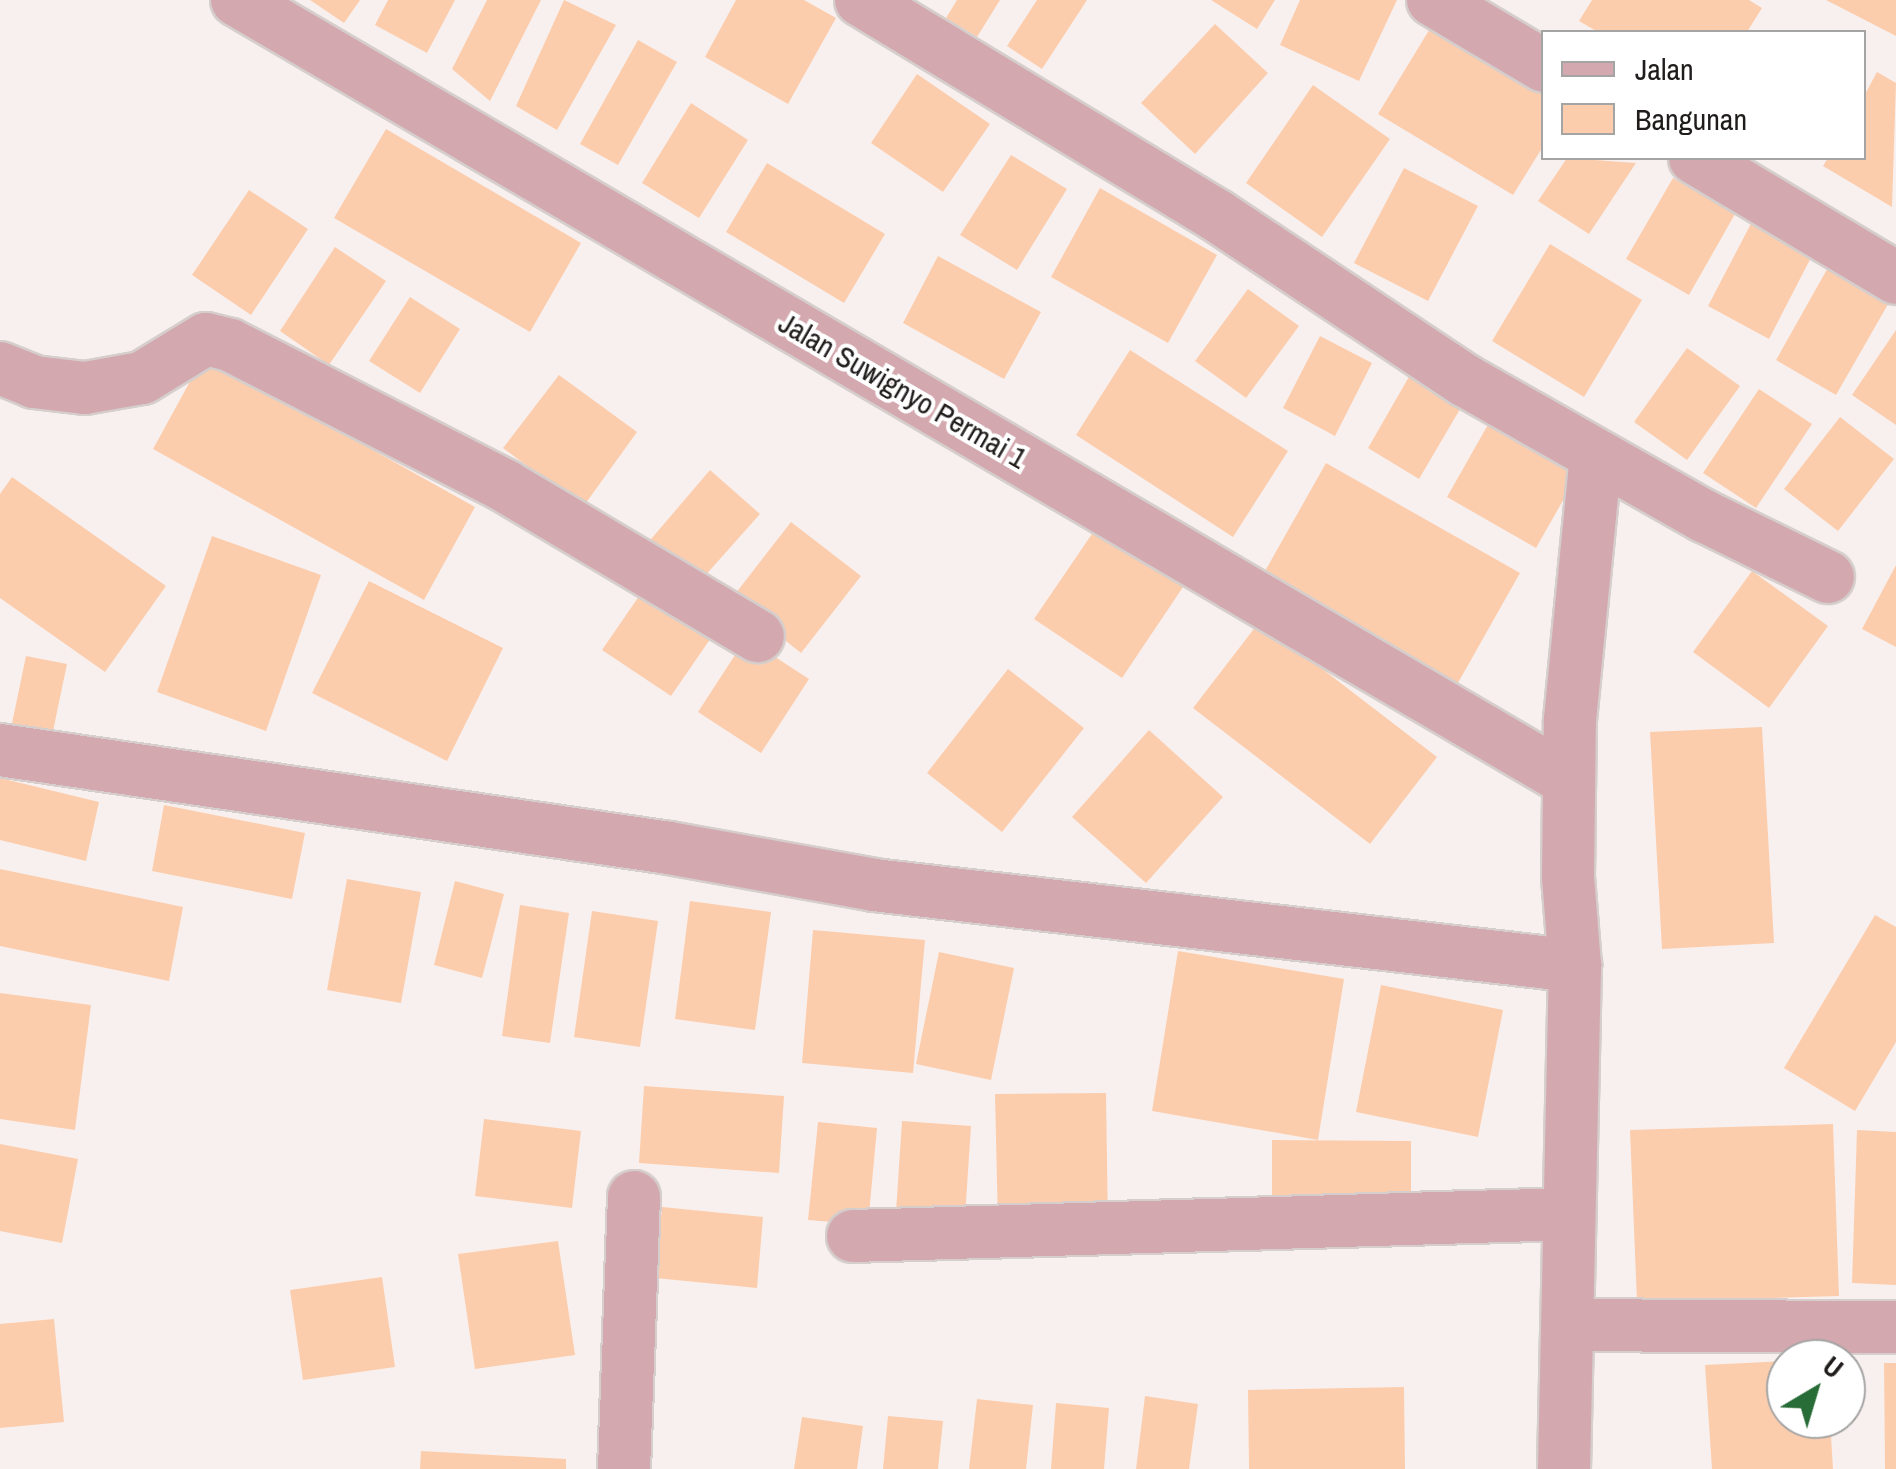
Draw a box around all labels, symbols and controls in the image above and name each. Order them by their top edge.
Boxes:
legend [1541,30,1866,160]
text: Jalan [1635,49,1694,89]
text: Bangunan [1635,99,1747,139]
street label: Jalan Suwignyo Permai 1 [773,304,1033,476]
north arrow [1766,1339,1866,1439]
text: U [1815,1347,1851,1387]

